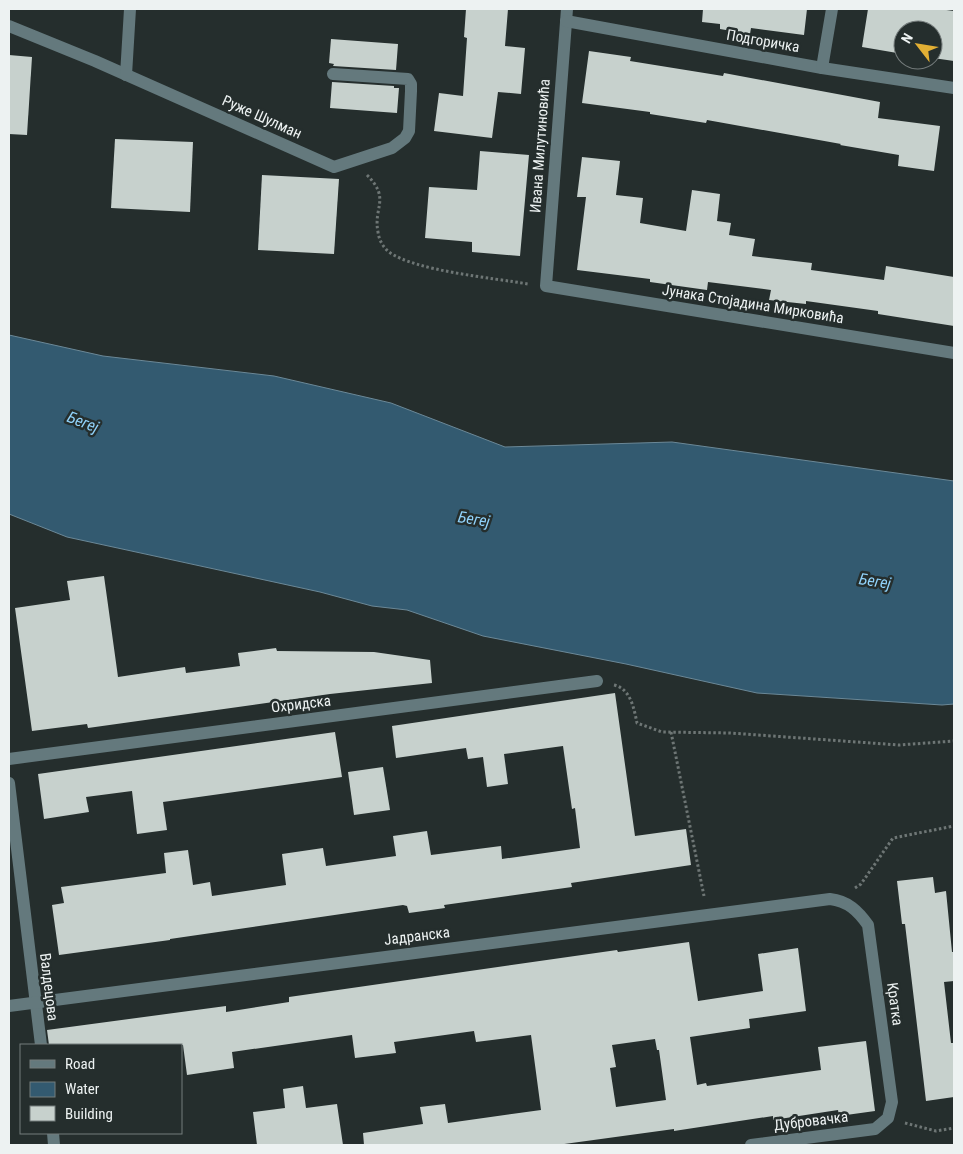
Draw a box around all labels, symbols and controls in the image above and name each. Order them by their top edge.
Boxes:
north arrow [893,20,943,70]
street label: Подгоричка [725,26,801,56]
text: N [898,31,916,46]
street label: Ивана Милутиновића [526,78,554,214]
street label: Руже Шулман [219,91,305,143]
street label: Јунака Стојадина Мирковића [661,281,845,327]
water label: Бегеј [65,407,102,437]
water label: Бегеј [457,507,492,531]
water label: Бегеј [858,569,893,593]
street label: Охридска [270,691,332,717]
street label: Јадранска [383,923,451,949]
street label: Валдецова [36,952,62,1022]
street label: Кратка [883,981,907,1027]
legend [20,1044,182,1134]
text: Road [65,1055,95,1073]
text: Water [65,1080,100,1098]
text: Building [65,1105,113,1123]
street label: Дубровачка [773,1108,849,1134]

